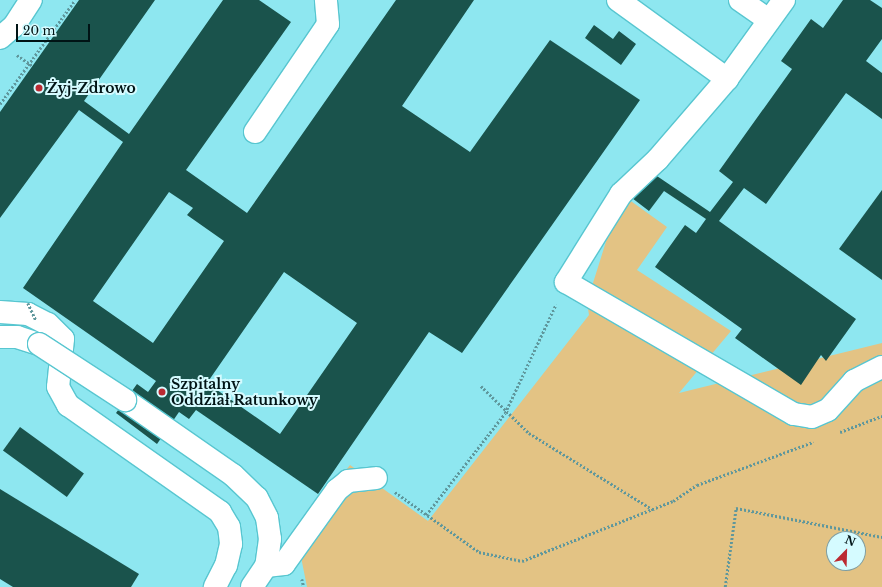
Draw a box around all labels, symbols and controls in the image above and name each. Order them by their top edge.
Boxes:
scale bar [18,16,92,42]
text: 20 m [23,23,55,38]
place label: Żyj-Zdrowo [47,80,136,96]
marker: Żyj-Zdrowo [34,83,44,93]
place label: Szpitalny Oddział Ratunkowy [171,376,318,408]
marker: Szpitalny Oddział Ratunkowy [156,386,168,398]
north arrow [826,531,866,571]
text: N [843,532,858,549]

